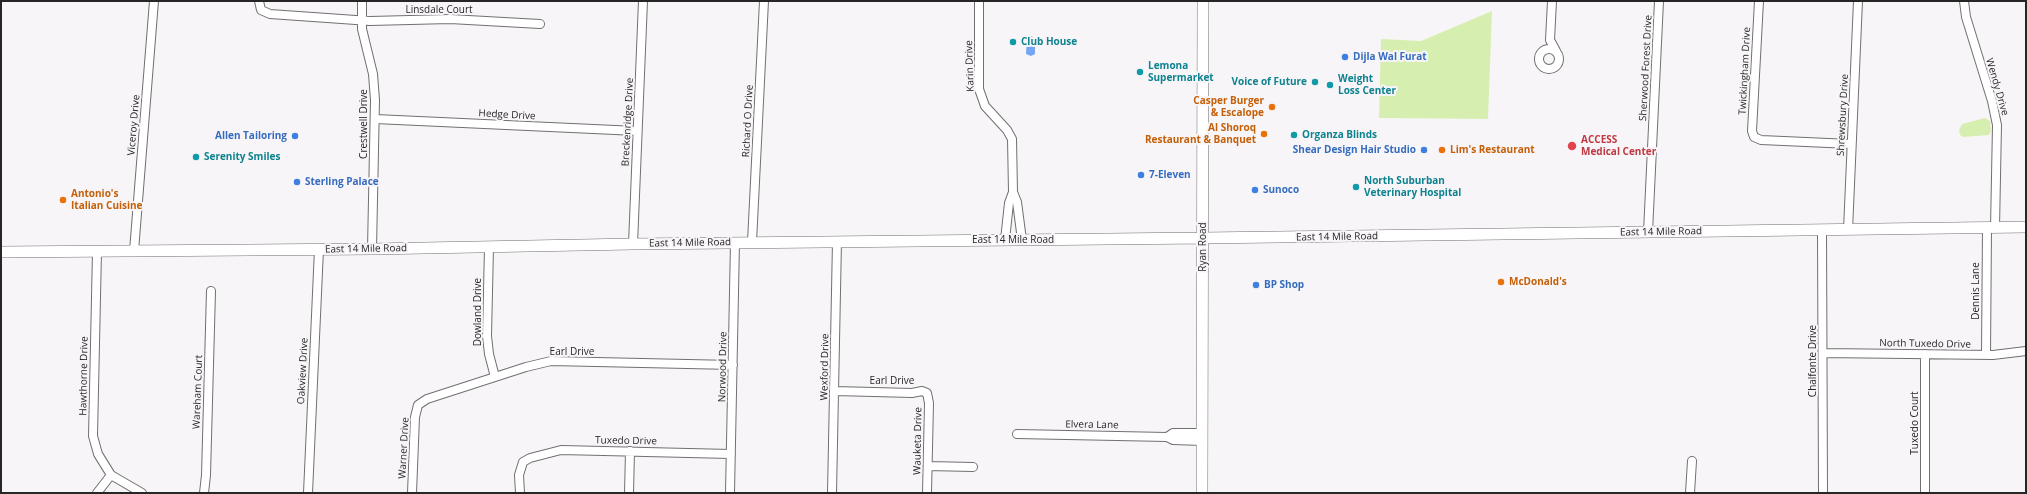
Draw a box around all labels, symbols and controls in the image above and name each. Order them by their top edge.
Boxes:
street label: Linsdale Court [405,4,473,16]
street label: Sherwood Forest Drive [1637,15,1655,121]
street label: Twickingham Drive [1737,27,1753,115]
place label: Club House [1021,36,1077,48]
marker: Club House [1008,37,1018,47]
street label: Karin Drive [963,40,977,92]
place label: Dijla Wal Furat [1353,51,1427,63]
marker: Dijla Wal Furat [1340,52,1350,62]
street label: Wendy Drive [1983,57,2011,117]
place label: Lemona Supermarket [1148,60,1214,84]
marker: Lemona Supermarket [1135,67,1145,77]
place label: Weight Loss Center [1338,73,1396,96]
street label: Shrewsbury Drive [1835,74,1851,156]
place label: Voice of Future [1232,76,1307,88]
street label: Breckenridge Drive [620,77,636,167]
marker: Voice of Future [1310,77,1320,87]
marker: Weight Loss Center [1325,80,1335,90]
street label: Richard O Drive [740,84,756,158]
street label: Crestwell Drive [358,89,370,159]
street label: Viceroy Drive [125,94,143,156]
place label: Casper Burger & Escalope [1193,95,1264,118]
marker: Casper Burger & Escalope [1267,102,1277,112]
street label: Hedge Drive [478,108,536,122]
place label: Al Shoroq Restaurant & Banquet [1145,122,1256,146]
marker: Al Shoroq Restaurant & Banquet [1259,129,1269,139]
place label: Organza Blinds [1302,129,1377,141]
place label: Allen Tailoring [215,130,287,142]
marker: Organza Blinds [1289,130,1299,140]
marker: Allen Tailoring [290,131,300,141]
place label: ACCESS Medical Center [1581,134,1656,158]
marker: ACCESS Medical Center [1566,140,1578,152]
place label: Shear Design Hair Studio [1293,144,1416,156]
place label: Lim's Restaurant [1450,144,1535,156]
marker: Shear Design Hair Studio [1419,145,1429,155]
marker: Lim's Restaurant [1437,145,1447,155]
place label: Serenity Smiles [204,151,280,163]
marker: Serenity Smiles [191,152,201,162]
place label: 7-Eleven [1149,169,1191,181]
marker: 7-Eleven [1136,170,1146,180]
place label: North Suburban Veterinary Hospital [1364,175,1461,198]
place label: Sterling Palace [305,176,379,188]
marker: Sterling Palace [292,177,302,187]
marker: North Suburban Veterinary Hospital [1351,182,1361,192]
place label: Sunoco [1263,184,1299,196]
marker: Sunoco [1250,185,1260,195]
place label: Antonio's Italian Cuisine [71,188,143,212]
marker: Antonio's Italian Cuisine [58,195,68,205]
street label: Ryan Road [1197,222,1209,272]
street label: East 14 Mile Road [1620,225,1702,239]
street label: East 14 Mile Road [1296,230,1378,244]
street label: East 14 Mile Road [972,234,1054,246]
street label: East 14 Mile Road [649,236,731,250]
street label: East 14 Mile Road [325,242,407,256]
street label: Dennis Lane [1970,262,1982,320]
place label: McDonald's [1509,276,1567,288]
marker: McDonald's [1496,277,1506,287]
street label: Dowland Drive [472,278,484,346]
place label: BP Shop [1264,279,1304,291]
marker: BP Shop [1251,280,1261,290]
street label: Chalfonte Drive [1807,325,1819,397]
street label: Norwood Drive [716,332,730,402]
street label: Wexford Drive [818,334,832,400]
street label: Hawthorne Drive [77,336,91,416]
street label: Oakview Drive [295,337,311,405]
street label: North Tuxedo Drive [1879,337,1971,351]
street label: Earl Drive [550,346,594,358]
street label: Wareham Court [191,355,205,429]
street label: Earl Drive [870,375,914,387]
street label: Tuxedo Court [1909,391,1921,455]
street label: Wauketa Drive [911,407,925,475]
street label: Warner Drive [396,417,412,479]
street label: Elvera Lane [1065,419,1119,431]
street label: Tuxedo Drive [595,434,657,448]

